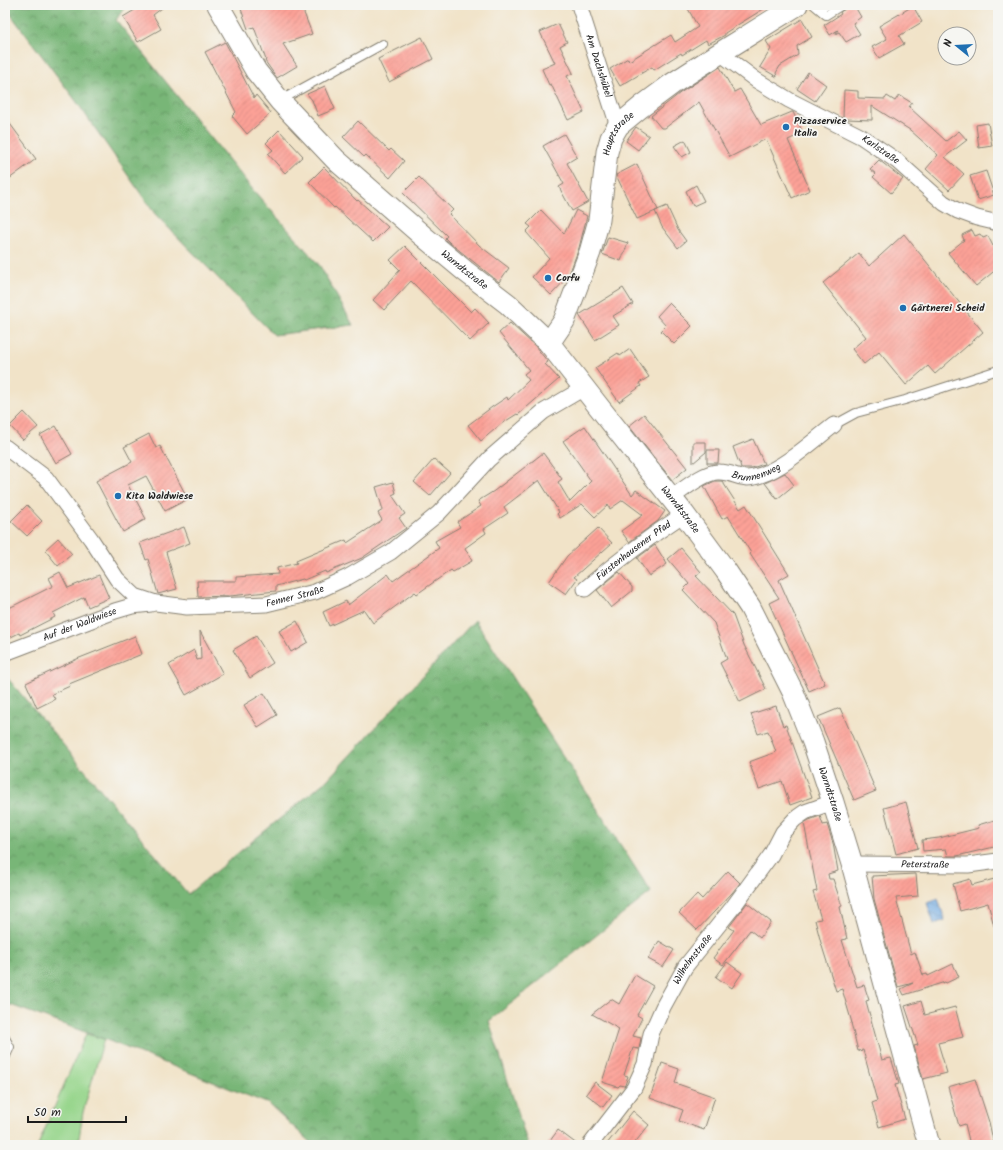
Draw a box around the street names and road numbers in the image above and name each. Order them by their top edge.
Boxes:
street label: Am Dachshübel [581,32,616,100]
street label: Hauptstraße [599,107,638,157]
street label: Karlstraße [858,131,903,169]
street label: Warndtstraße [437,246,492,294]
street label: Brunnenweg [729,459,784,486]
street label: Warndtstraße [657,482,704,537]
street label: Fürstenhausener Pfad [592,516,675,584]
street label: Fenner Straße [264,581,327,612]
street label: Auf der Waldwiese [41,603,119,646]
street label: Warndtstraße [814,765,847,824]
street label: Peterstraße [901,856,950,873]
street label: Wilhelmstraße [669,930,717,987]

